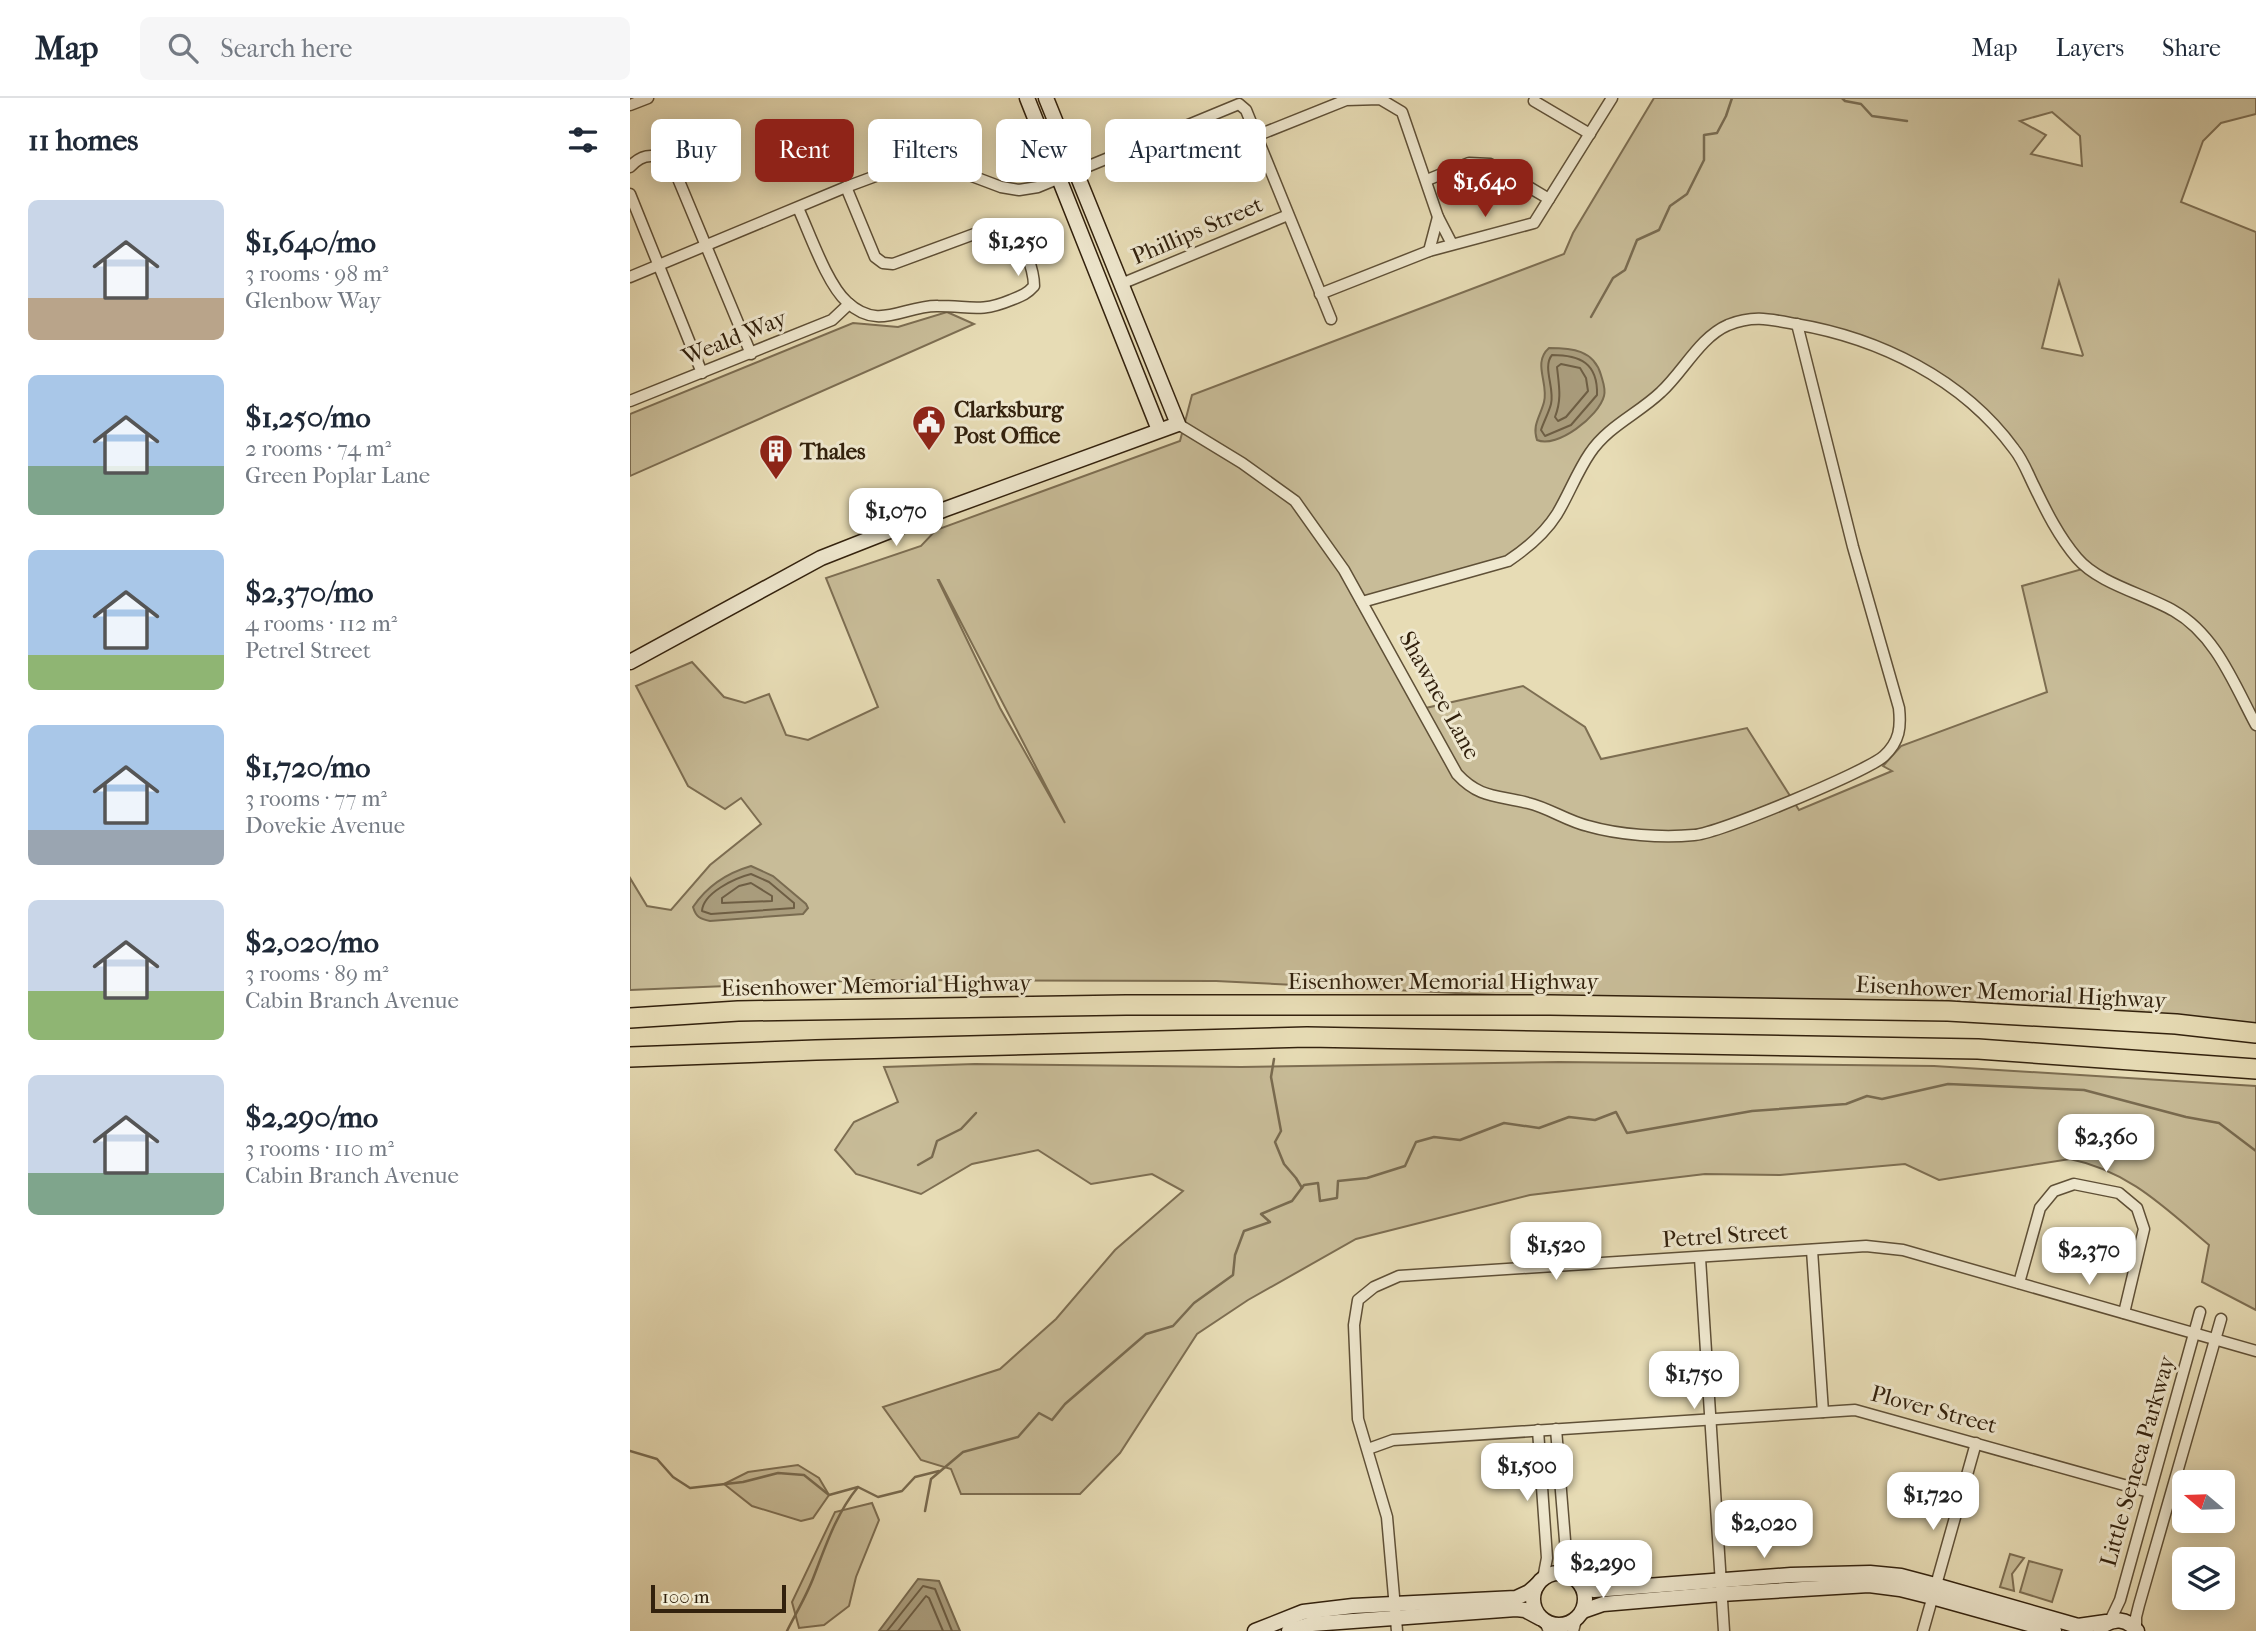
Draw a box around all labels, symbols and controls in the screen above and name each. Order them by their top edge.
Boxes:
search box [140,17,630,80]
text: Map [35,29,98,68]
icon: search [164,29,202,67]
text: Search here [220,33,352,64]
text: Map [1972,34,2018,62]
text: Layers [2056,34,2124,62]
text: Share [2162,34,2221,62]
chip: Buy [651,119,741,182]
chip: Rent [755,119,854,182]
chip: Filters [868,119,982,182]
chip: New [996,119,1091,182]
chip: Apartment [1105,119,1266,182]
icon: filters [564,121,602,159]
text: 11 homes [28,123,138,158]
pin: $1,640 [1428,159,1542,219]
text: $1,640 [1453,168,1517,195]
street label: Phillips Street [1128,191,1267,270]
pin: $1,250 [961,218,1075,278]
text: $1,640/mo [245,225,376,260]
text: $1,250 [988,227,1048,254]
icon: home [84,228,168,312]
text: 3 rooms · 98 m² [245,260,389,287]
text: Glenbow Way [245,287,381,314]
street label: Weald Way [677,304,791,371]
place label: Clarksburg Post Office [954,396,1064,449]
text: $1,250/mo [245,400,371,435]
icon: home [84,403,168,487]
public building icon: Clarksburg Post Office [910,403,948,452]
building icon: Thales [757,432,795,481]
text: 2 rooms · 74 m² [245,435,391,462]
place label: Thales [799,438,866,465]
text: Green Poplar Lane [245,462,430,489]
pin: $1,070 [839,489,953,548]
text: $1,070 [865,497,927,524]
text: $2,370/mo [245,575,374,610]
icon: home [84,578,168,662]
text: 4 rooms · 112 m² [245,610,397,637]
street label: Shawnee Lane [1393,626,1486,764]
text: Petrel Street [245,637,371,664]
text: $1,720/mo [245,750,370,785]
icon: home [84,753,168,837]
text: 3 rooms · 77 m² [245,785,387,812]
text: Dovekie Avenue [245,812,405,839]
text: $2,020/mo [245,925,379,960]
icon: home [84,928,168,1012]
text: 3 rooms · 89 m² [245,960,389,987]
street label: Eisenhower Memorial Highway [1288,968,1599,995]
street label: Eisenhower Memorial Highway [720,969,1032,1002]
street label: Eisenhower Memorial Highway [1855,971,2168,1014]
text: Cabin Branch Avenue [245,987,459,1014]
text: $2,290/mo [245,1100,378,1135]
icon: home [84,1103,168,1187]
pin: $2,360 [2049,1114,2163,1174]
text: $2,360 [2074,1123,2138,1150]
text: 3 rooms · 110 m² [245,1135,394,1162]
text: Cabin Branch Avenue [245,1162,459,1189]
street label: Petrel Street [1661,1218,1789,1253]
pin: $1,520 [1499,1222,1613,1282]
pin: $2,370 [2032,1228,2146,1287]
text: $1,520 [1526,1231,1586,1258]
text: $2,370 [2058,1236,2120,1263]
pin: $1,750 [1637,1352,1751,1411]
street label: Little Seneca Parkway [2094,1352,2181,1570]
text: $1,750 [1665,1360,1723,1387]
street label: Plover Street [1868,1380,2000,1439]
pin: $1,500 [1470,1444,1584,1503]
text: $1,500 [1497,1452,1557,1479]
north arrow [2172,1470,2235,1533]
map controls [2172,1470,2235,1610]
pin: $1,720 [1876,1472,1990,1532]
text: $1,720 [1903,1481,1963,1508]
pin: $2,020 [1707,1500,1821,1560]
text: $2,020 [1731,1509,1797,1536]
pin: $2,290 [1546,1540,1660,1600]
button: layers [2172,1547,2235,1610]
text: $2,290 [1570,1549,1636,1576]
scale bar [651,1582,786,1614]
text: 100 m [662,1586,710,1608]

